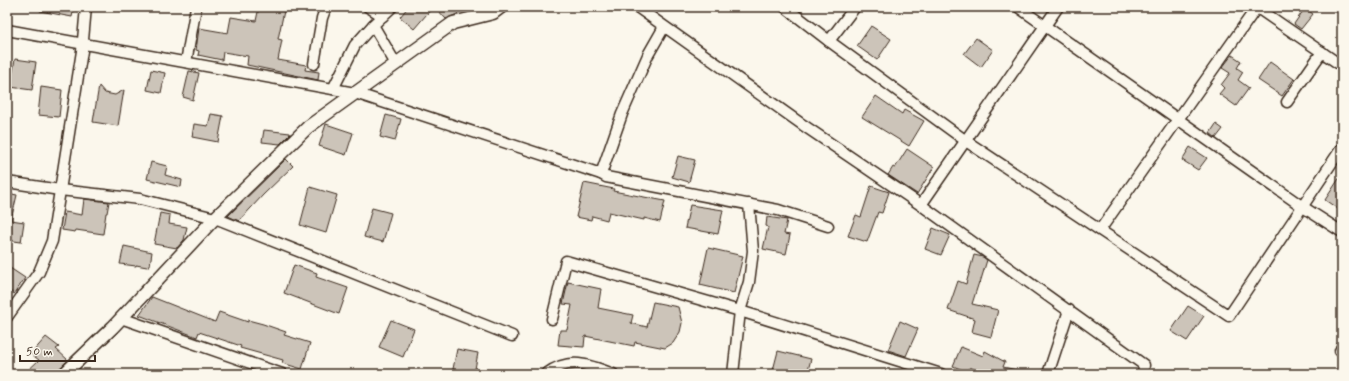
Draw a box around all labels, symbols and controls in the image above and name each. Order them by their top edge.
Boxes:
scale bar [20,337,95,363]
text: 50 m [26,344,53,360]

